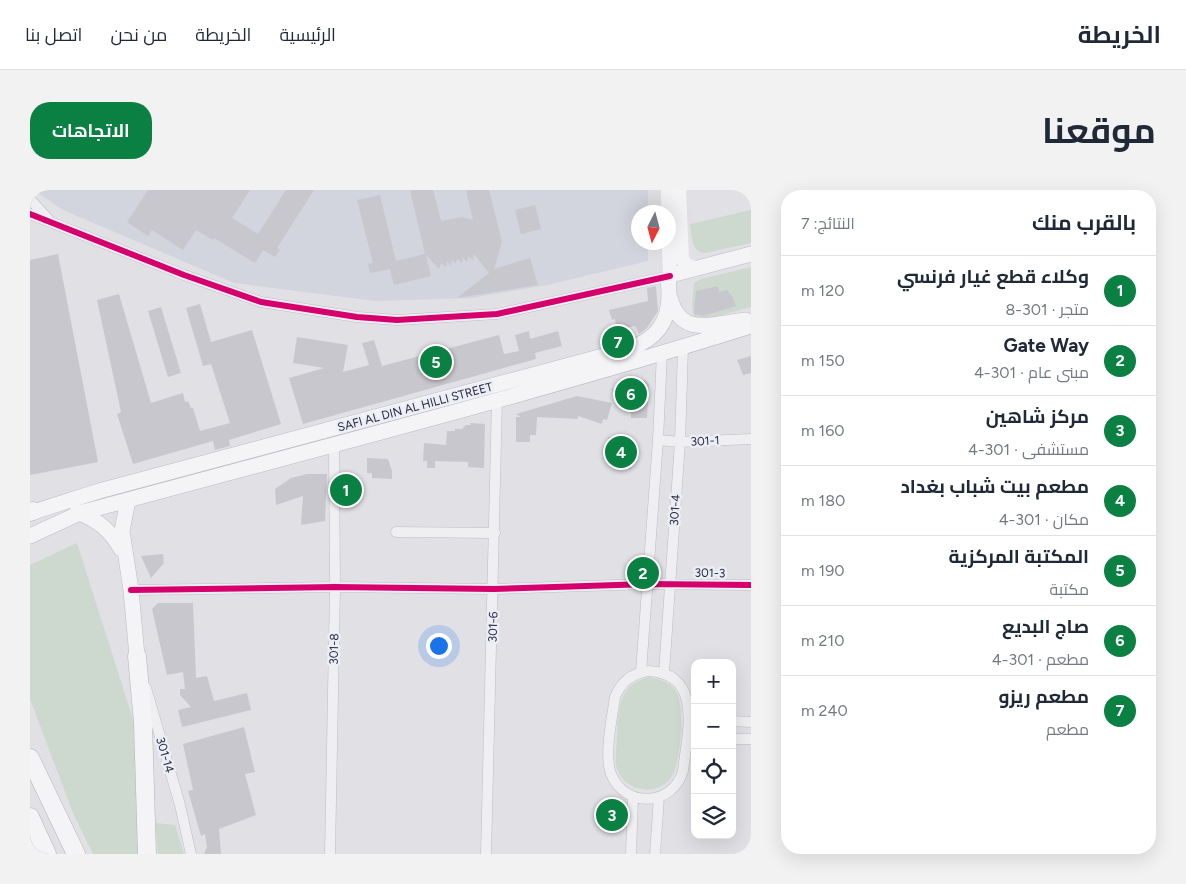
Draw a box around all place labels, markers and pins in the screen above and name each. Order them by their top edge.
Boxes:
pin: 7 [602,323,634,361]
pin: 5 [420,343,452,381]
pin: 6 [615,375,647,413]
pin: 4 [605,433,637,471]
pin: 1 [330,471,362,509]
pin: 2 [627,554,659,592]
pin: 3 [596,796,628,834]

